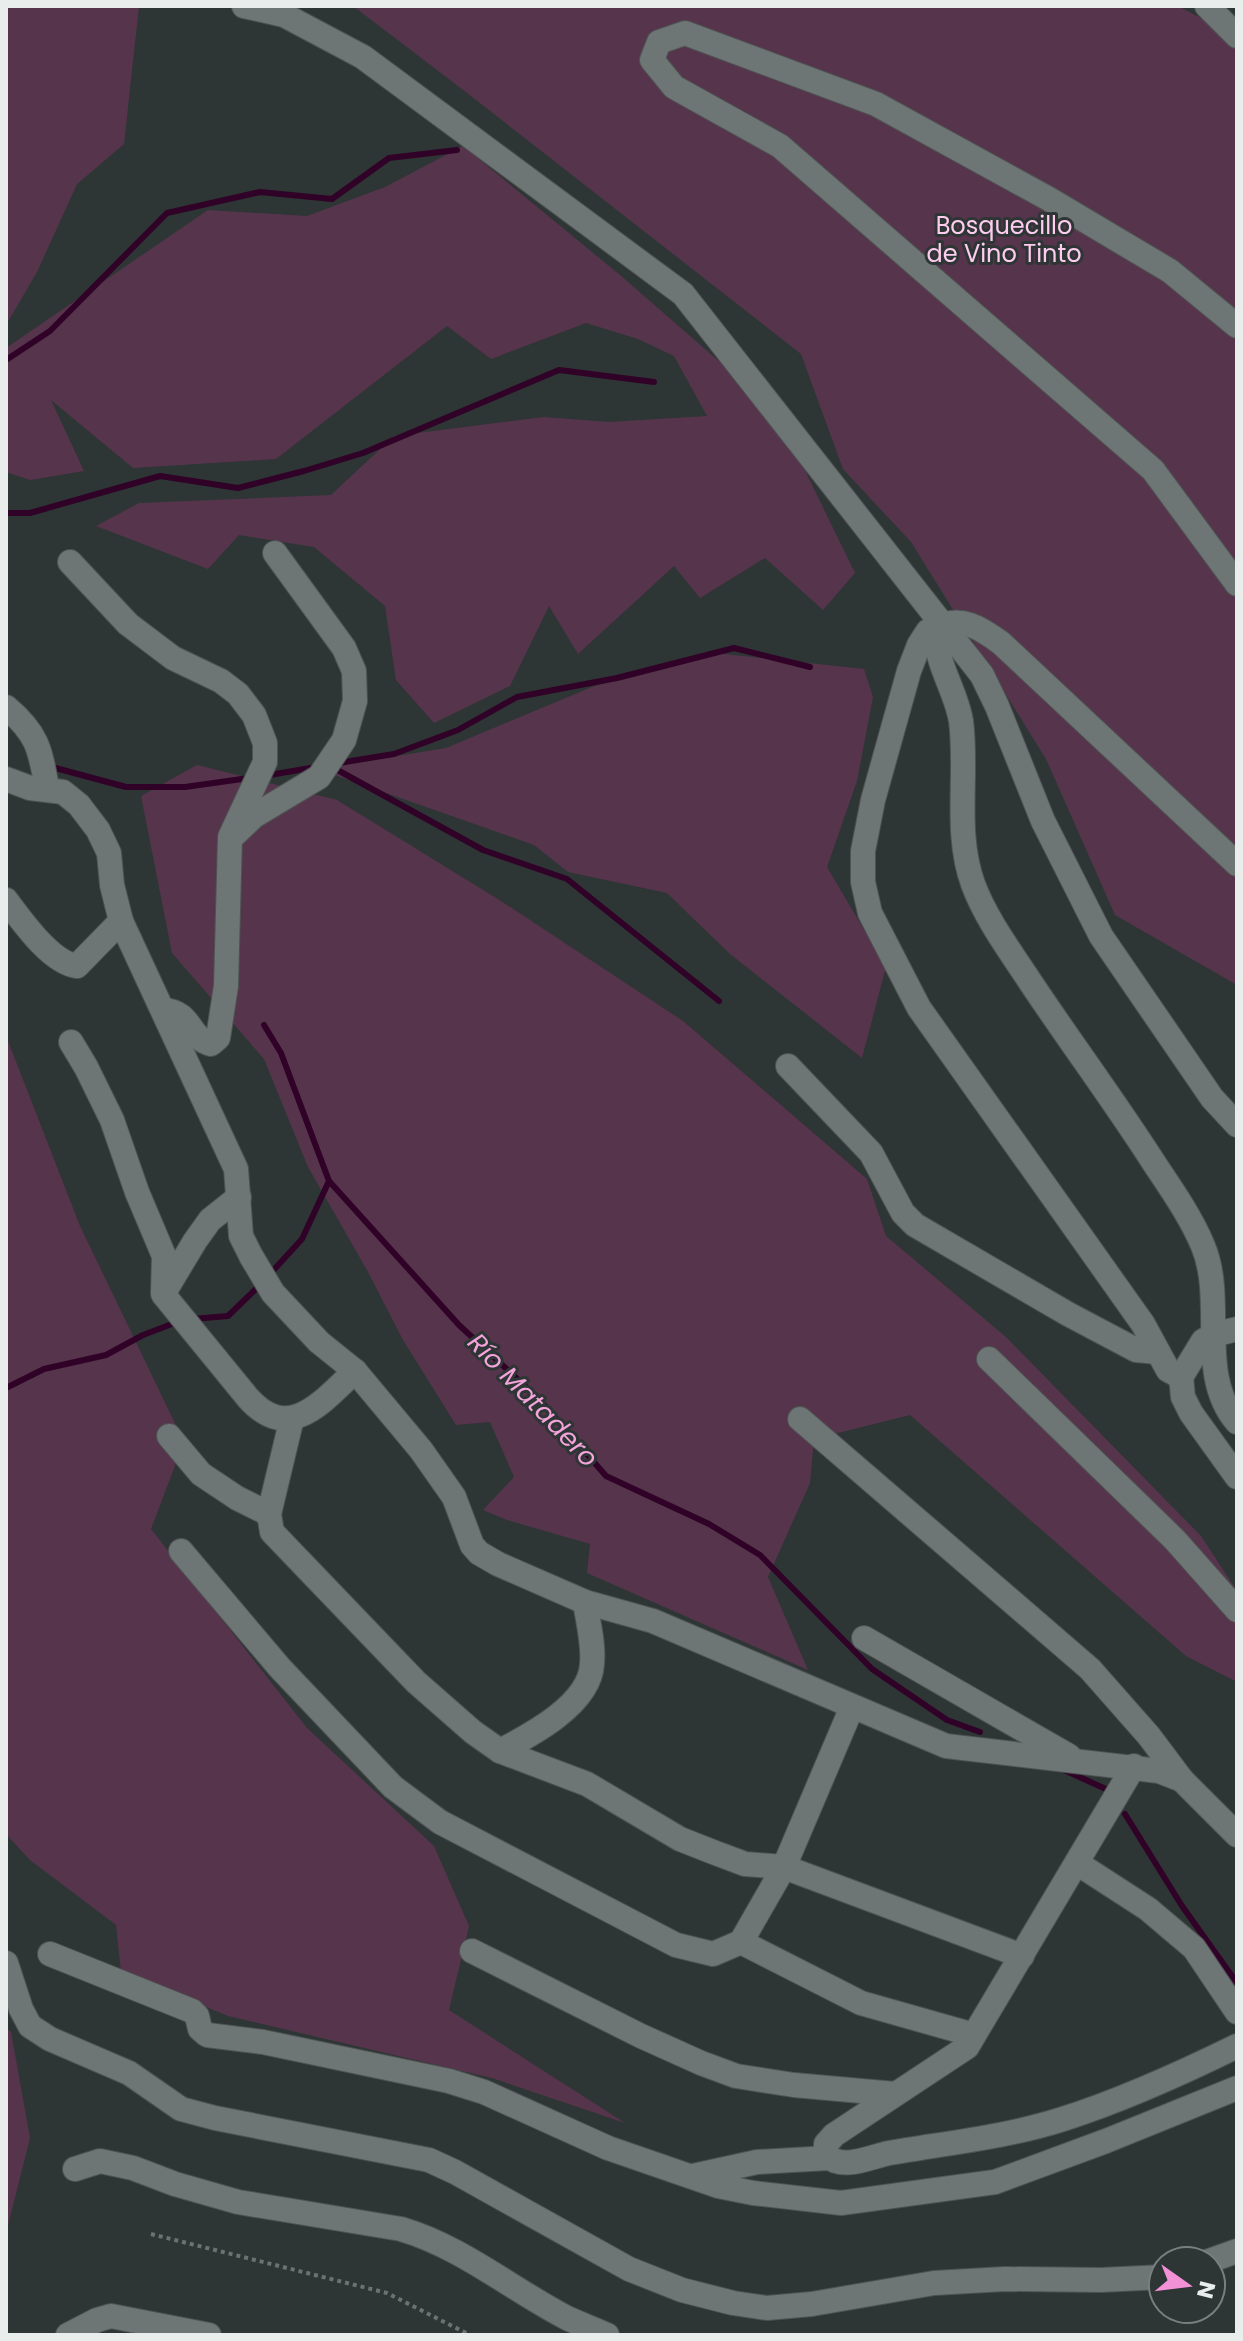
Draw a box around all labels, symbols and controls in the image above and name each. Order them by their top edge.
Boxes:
park label: Bosquecillo de Vino Tinto [926,209,1082,270]
water label: Río Matadero [460,1325,606,1475]
north arrow [1147,2245,1227,2325]
text: N [1189,2278,1223,2301]

